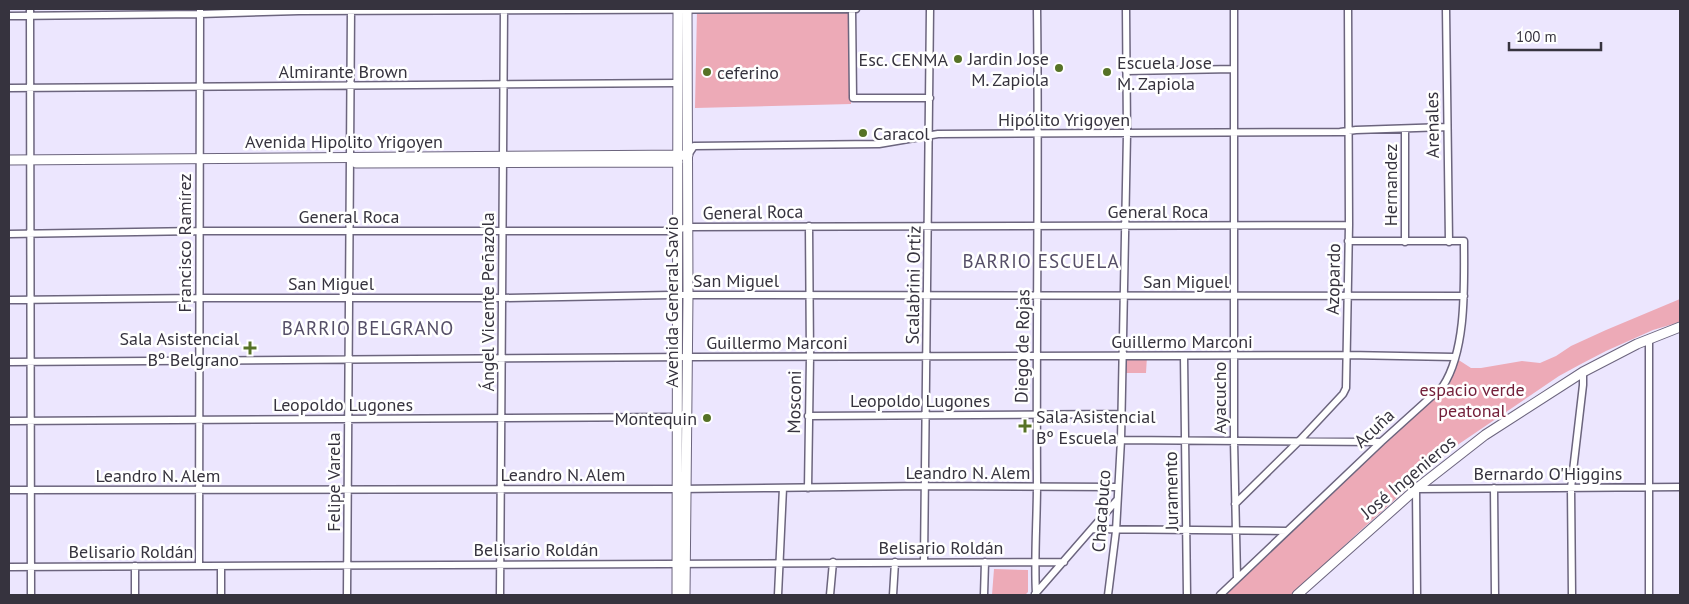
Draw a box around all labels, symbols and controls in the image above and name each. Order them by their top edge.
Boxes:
scale bar [1509,20,1602,52]
text: 100 m [1516,27,1557,46]
place label: Jardin Jose M. Zapiola [967,47,1049,91]
place label: Esc. CENMA [859,48,948,71]
place label: Escuela Jose M. Zapiola [1117,51,1212,95]
marker: Esc. CENMA [952,53,964,65]
street label: Almirante Brown [278,60,408,83]
place label: ceferino [717,61,779,84]
marker: Jardin Jose M. Zapiola [1053,62,1065,74]
marker: ceferino [701,66,713,78]
marker: Escuela Jose M. Zapiola [1101,66,1113,78]
street label: Arenales [1420,92,1444,158]
street label: Hipólito Yrigoyen [998,108,1130,131]
place label: Caracol [873,122,930,145]
marker: Caracol [857,127,869,139]
street label: Avenida Hipolito Yrigoyen [245,130,443,153]
street label: Hernandez [1379,144,1402,226]
street label: Francisco Ramírez [173,174,196,312]
street label: General Roca [702,200,804,224]
street label: General Roca [1108,200,1208,223]
street label: General Roca [299,205,399,228]
street label: Ángel Vicente Peñazola [476,212,499,392]
street label: Avenida General Savio [660,216,683,388]
street label: Scalabrini Ortiz [900,225,926,345]
street label: Azopardo [1321,243,1345,315]
district label: BARRIO ESCUELA [962,249,1120,273]
street label: San Miguel [693,269,780,292]
street label: San Miguel [1143,270,1230,293]
street label: San Miguel [288,272,375,295]
street label: Diego de Rojas [1010,289,1034,403]
district label: BARRIO BELGRANO [282,316,454,340]
place label: Sala Asistencial Bº Belgrano [120,327,240,371]
street label: Guillermo Marconi [1111,330,1253,353]
street label: Guillermo Marconi [706,331,848,354]
marker: Sala Asistencial Bº Belgrano [243,341,257,355]
street label: Ayacucho [1208,362,1231,434]
street label: Mosconi [782,370,806,434]
park label: espacio verde peatonal [1419,378,1525,422]
street label: Leopoldo Lugones [850,389,990,412]
street label: Leopoldo Lugones [273,393,413,416]
street label: Acuña [1349,404,1399,452]
place label: Sala Asistencial Bº Escuela [1036,405,1156,449]
place label: Montequin [614,407,697,430]
marker: Montequin [701,412,713,424]
marker: Sala Asistencial Bº Escuela [1018,419,1032,433]
street label: José Ingenieros [1355,430,1460,524]
street label: Felipe Varela [322,432,345,532]
street label: Juramento [1159,451,1183,532]
street label: Leandro N. Alem [906,461,1030,484]
street label: Bernardo O'Higgins [1474,462,1622,485]
street label: Leandro N. Alem [501,463,625,486]
street label: Leandro N. Alem [96,464,220,487]
street label: Chacabuco [1087,469,1115,553]
street label: Belisario Roldán [879,536,1003,559]
street label: Belisario Roldán [474,538,598,561]
street label: Belisario Roldán [69,540,193,563]

